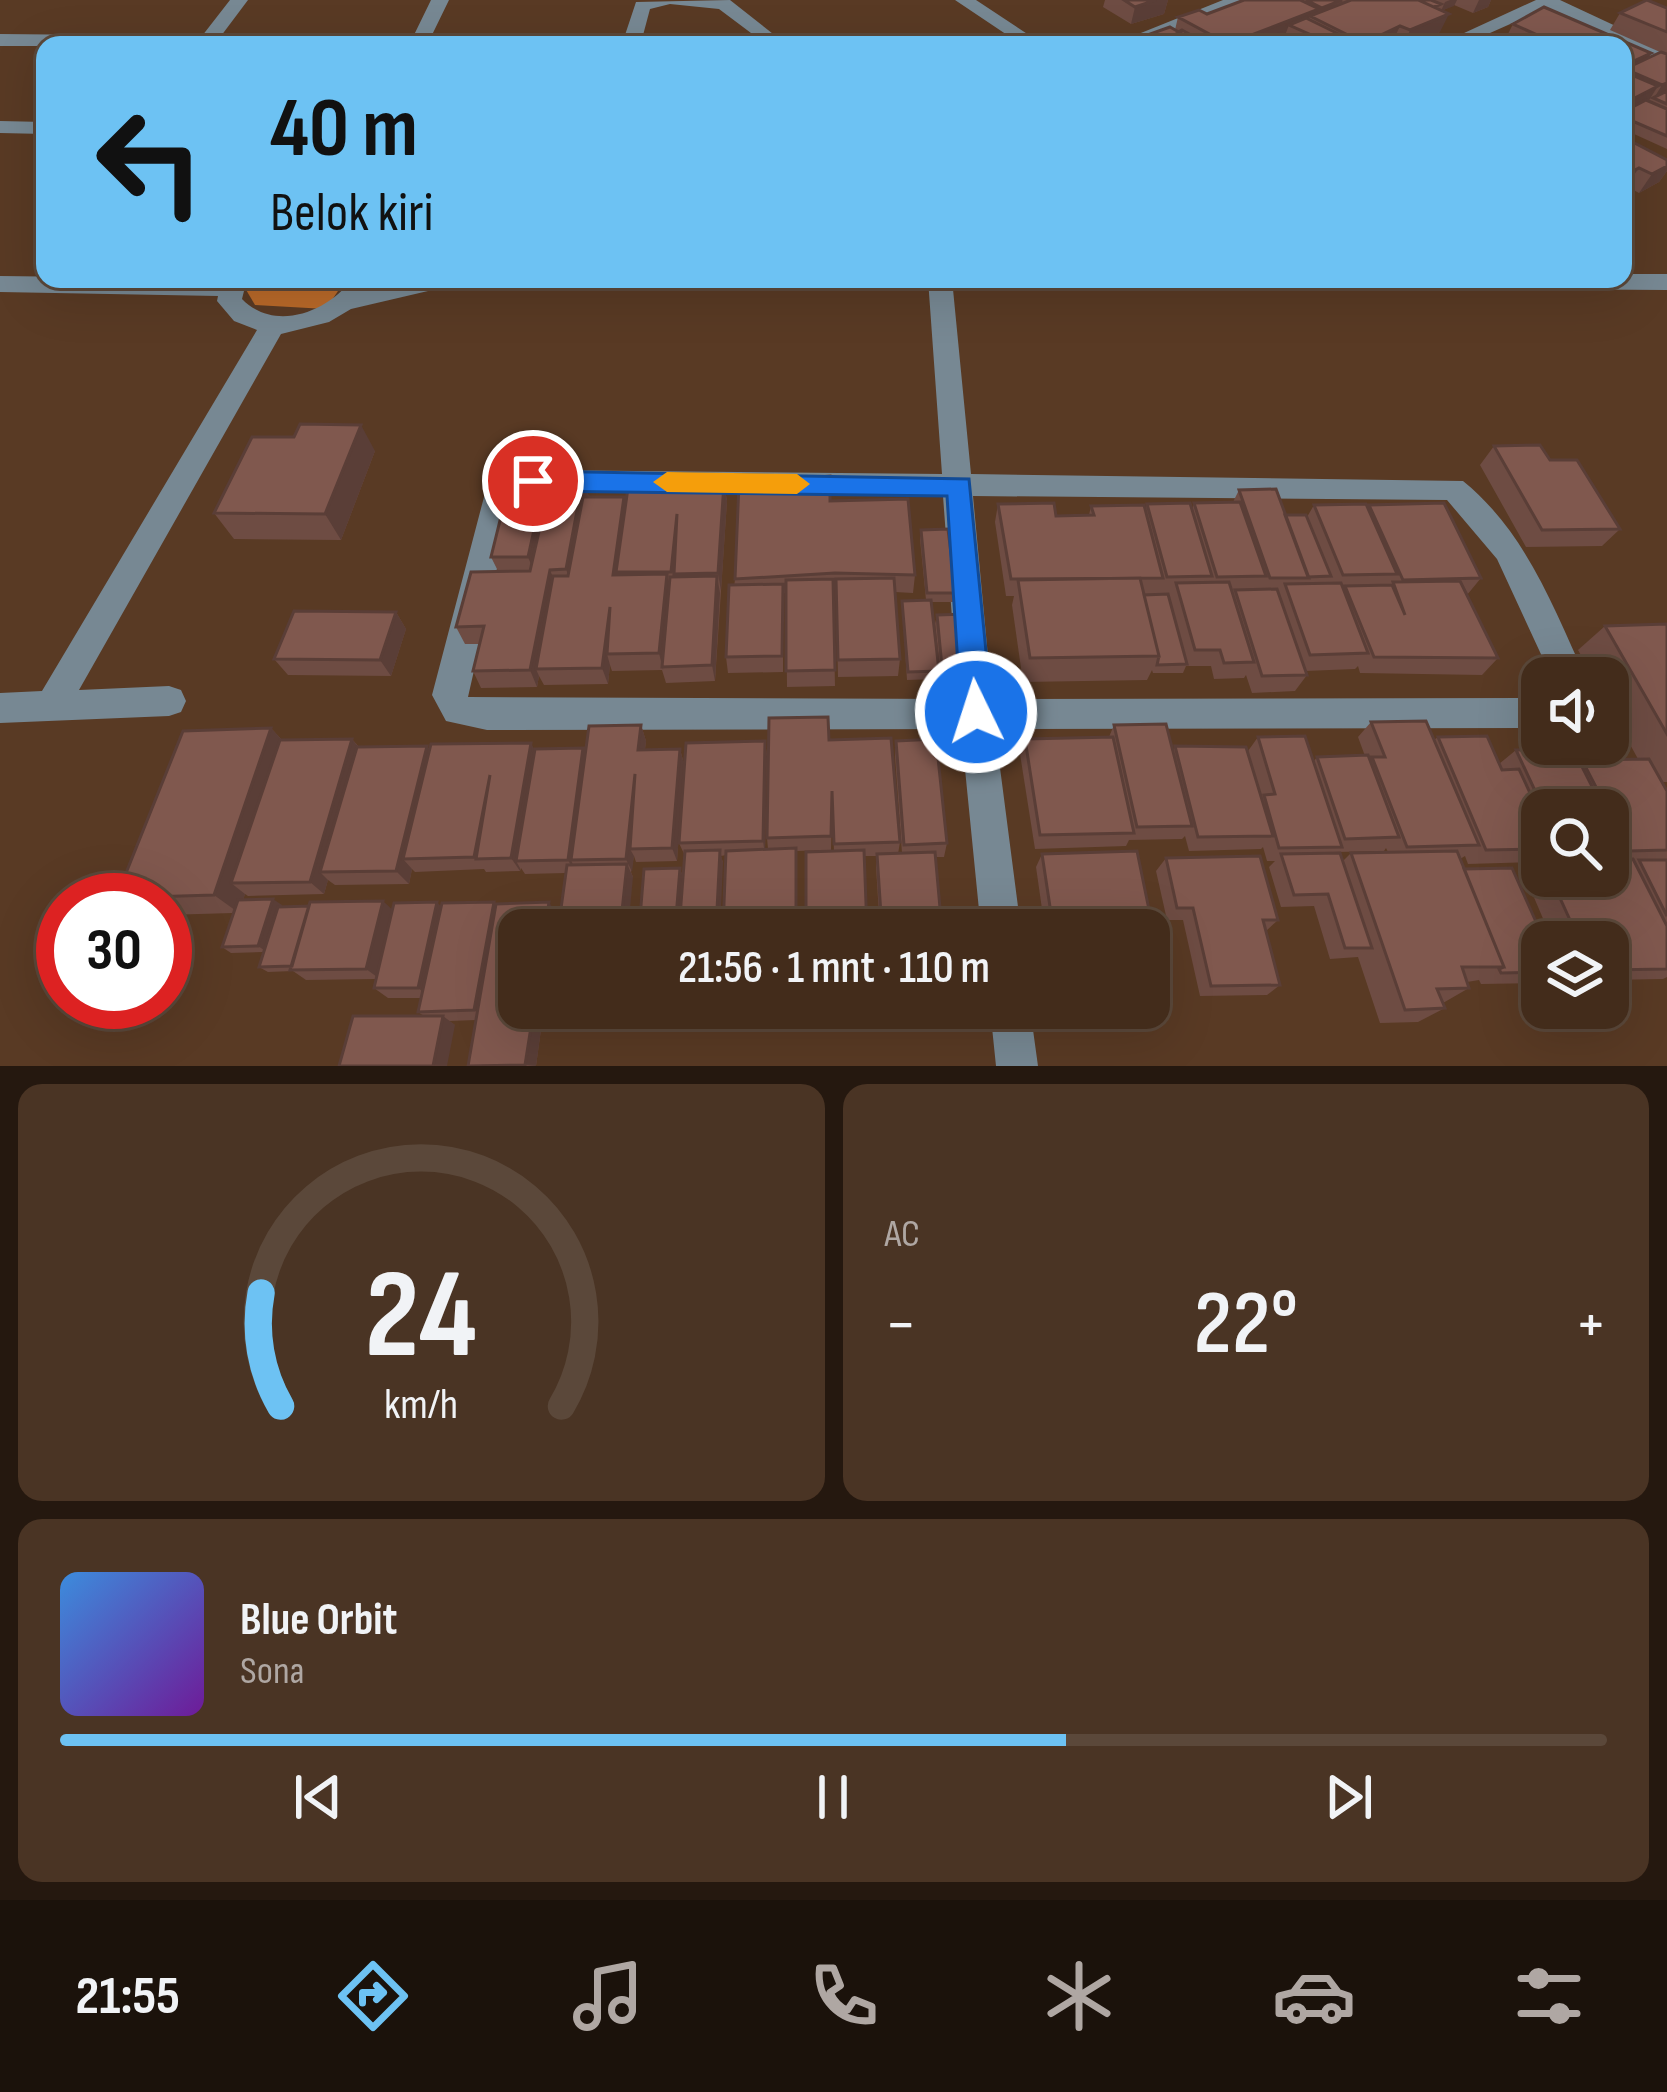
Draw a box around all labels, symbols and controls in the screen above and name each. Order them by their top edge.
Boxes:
text: 40 m [270,79,418,180]
icon: left [72,84,228,240]
text: Belok kiri [270,181,434,246]
pin [482,430,584,532]
icon: arrive [500,448,566,514]
position arrow [913,649,1039,775]
map controls [1521,657,1629,1029]
button: sound [1521,657,1629,765]
button: search [1521,789,1629,897]
speed limit sign: 30 [36,873,192,1029]
button: layers [1521,921,1629,1029]
text: 21:56 · 1 mnt · 110 m [678,941,990,996]
text: AC [885,1211,920,1258]
text: 24 [365,1243,477,1392]
text: 22° [1193,1271,1298,1379]
text: − [885,1286,917,1365]
text: + [1575,1286,1607,1365]
text: km/h [384,1378,458,1430]
text: Blue Orbit [240,1593,397,1648]
text: Sona [240,1648,305,1695]
icon: previous [285,1764,351,1830]
icon: pause [800,1764,866,1830]
icon: next [1316,1764,1382,1830]
icon: directions [331,1954,415,2038]
icon: music [566,1954,650,2038]
icon: phone [802,1954,886,2038]
icon: climate [1037,1954,1121,2038]
icon: car [1272,1954,1356,2038]
icon: filters [1507,1954,1591,2038]
text: 21:55 [76,1964,180,2029]

